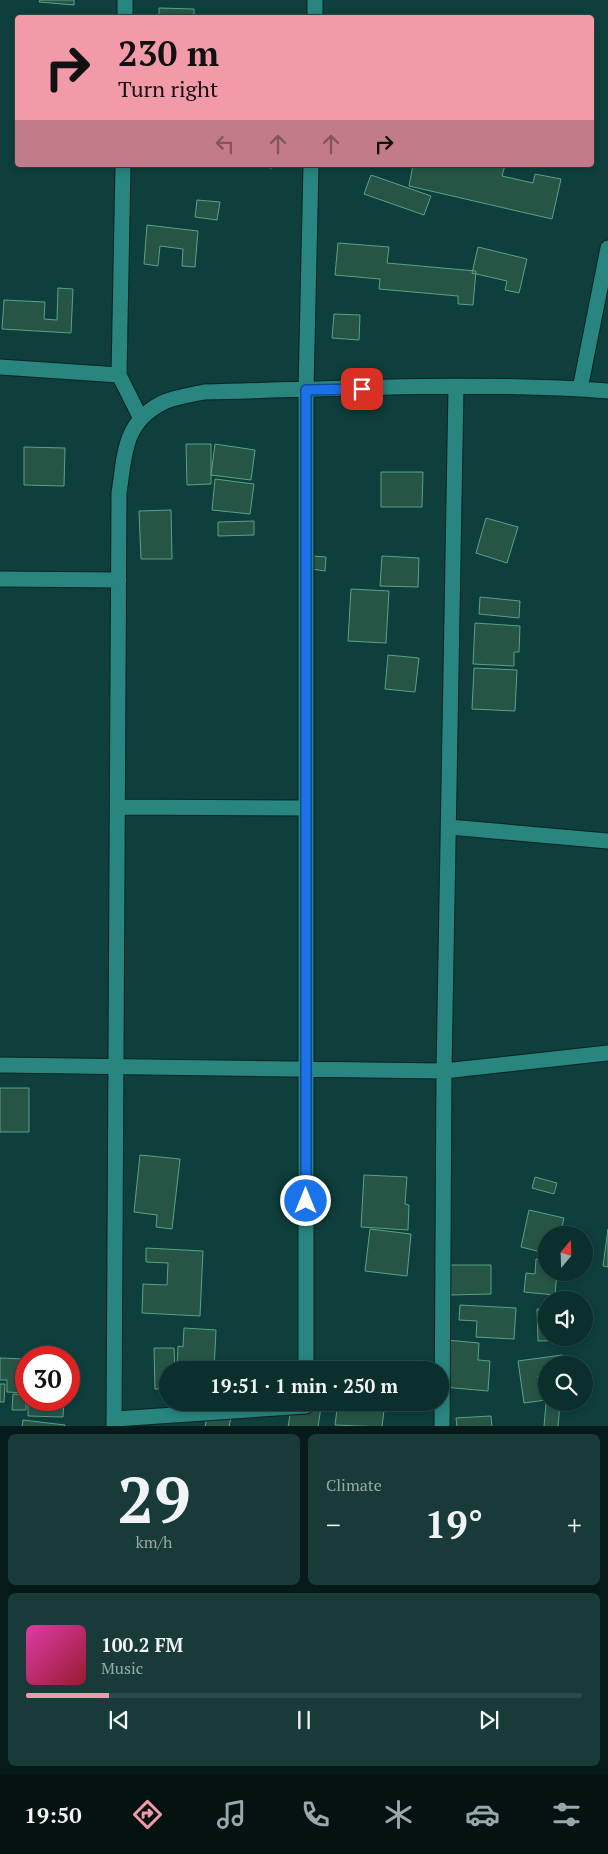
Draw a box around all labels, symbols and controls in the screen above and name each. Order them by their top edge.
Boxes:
text: 230 m [118,30,219,76]
icon: right [35,35,100,100]
text: Turn right [118,74,218,103]
icon: left [211,130,239,158]
icon: ahead [264,130,292,158]
icon: ahead [317,130,345,158]
icon: right [370,130,398,158]
pin [341,368,383,410]
icon: arrive [348,375,376,403]
position arrow [279,1174,331,1226]
north arrow [538,1226,592,1281]
map controls [538,1226,593,1411]
button: sound [538,1291,593,1346]
speed limit sign: 30 [15,1346,80,1411]
button: search [538,1356,593,1411]
text: 19:51 · 1 min · 250 m [210,1373,398,1398]
text: 29 [117,1455,191,1542]
text: Climate [326,1474,382,1496]
text: 19° [425,1499,483,1549]
text: − [326,1506,341,1543]
text: + [567,1506,582,1543]
text: km/h [136,1531,172,1553]
text: 100.2 FM [101,1632,183,1657]
text: Music [101,1657,143,1679]
icon: previous [105,1706,133,1734]
icon: pause [290,1706,318,1734]
icon: next [475,1706,503,1734]
icon: directions [130,1797,165,1832]
icon: music [214,1797,249,1832]
icon: phone [298,1797,333,1832]
icon: climate [381,1797,416,1832]
icon: car [465,1797,500,1832]
icon: filters [549,1797,584,1832]
text: 19:50 [24,1800,82,1829]

